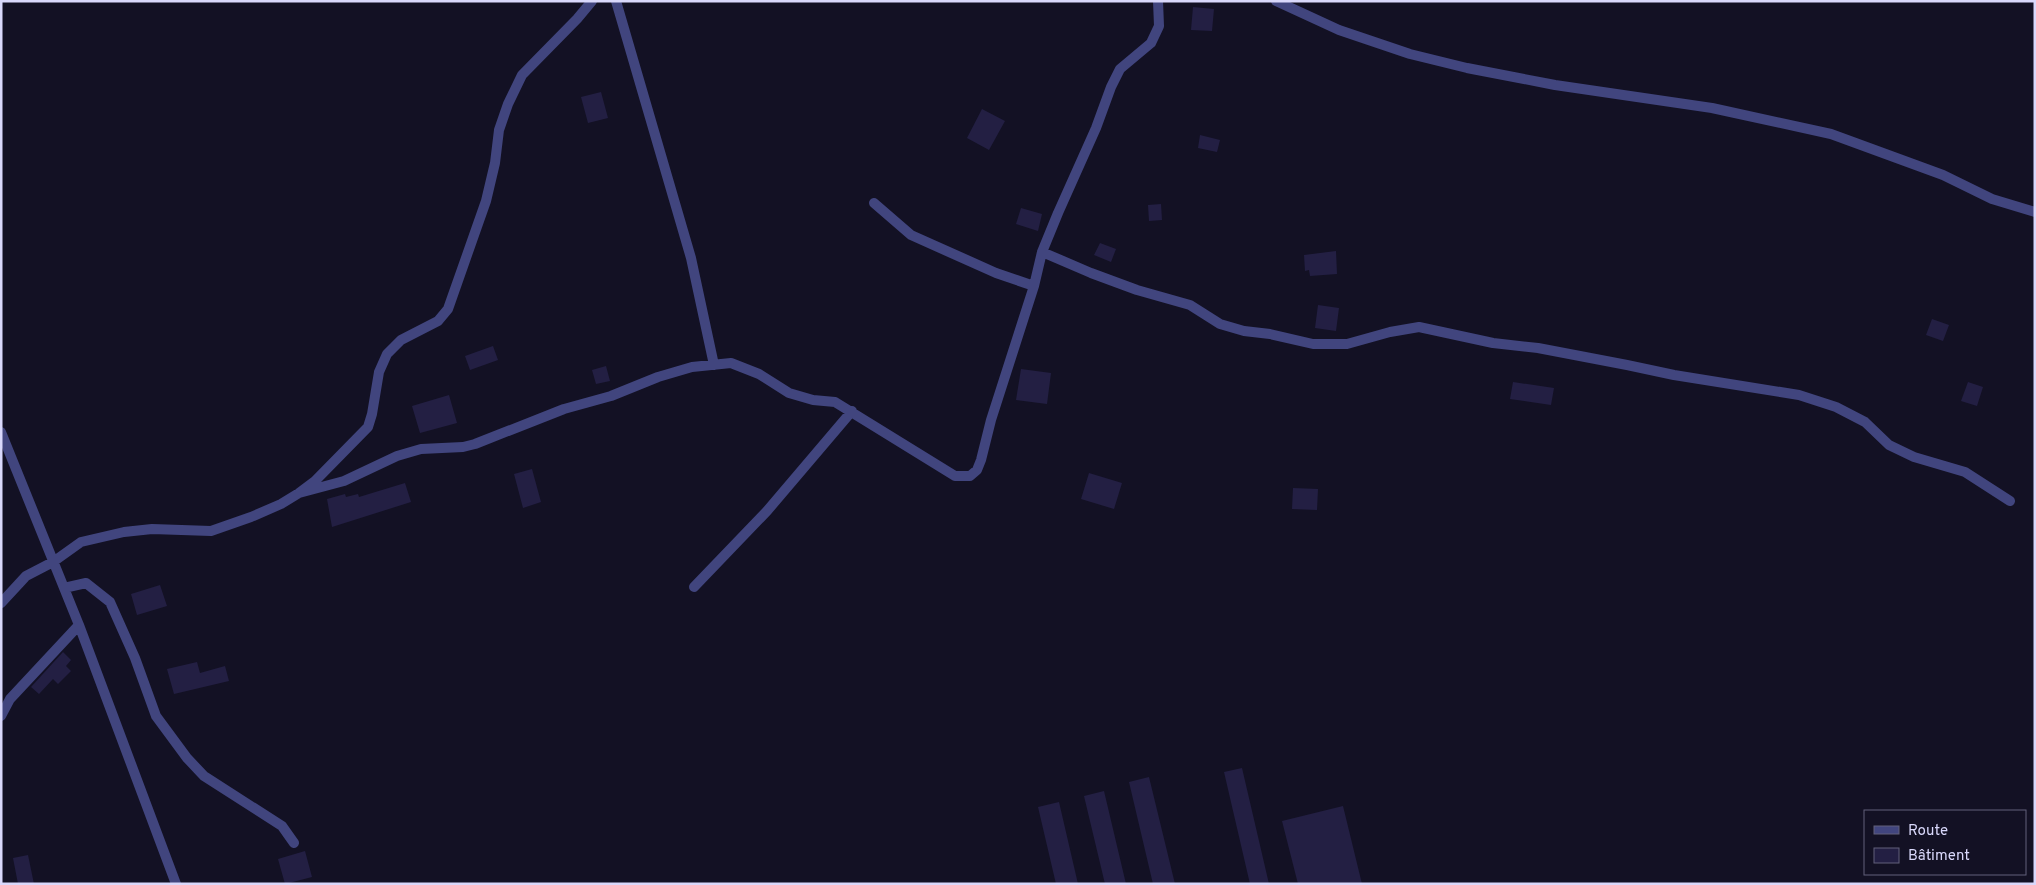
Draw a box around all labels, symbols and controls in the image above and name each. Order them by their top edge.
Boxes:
legend [1864,810,2026,875]
text: Route [1908,822,1948,841]
text: Bâtiment [1908,847,1970,866]

